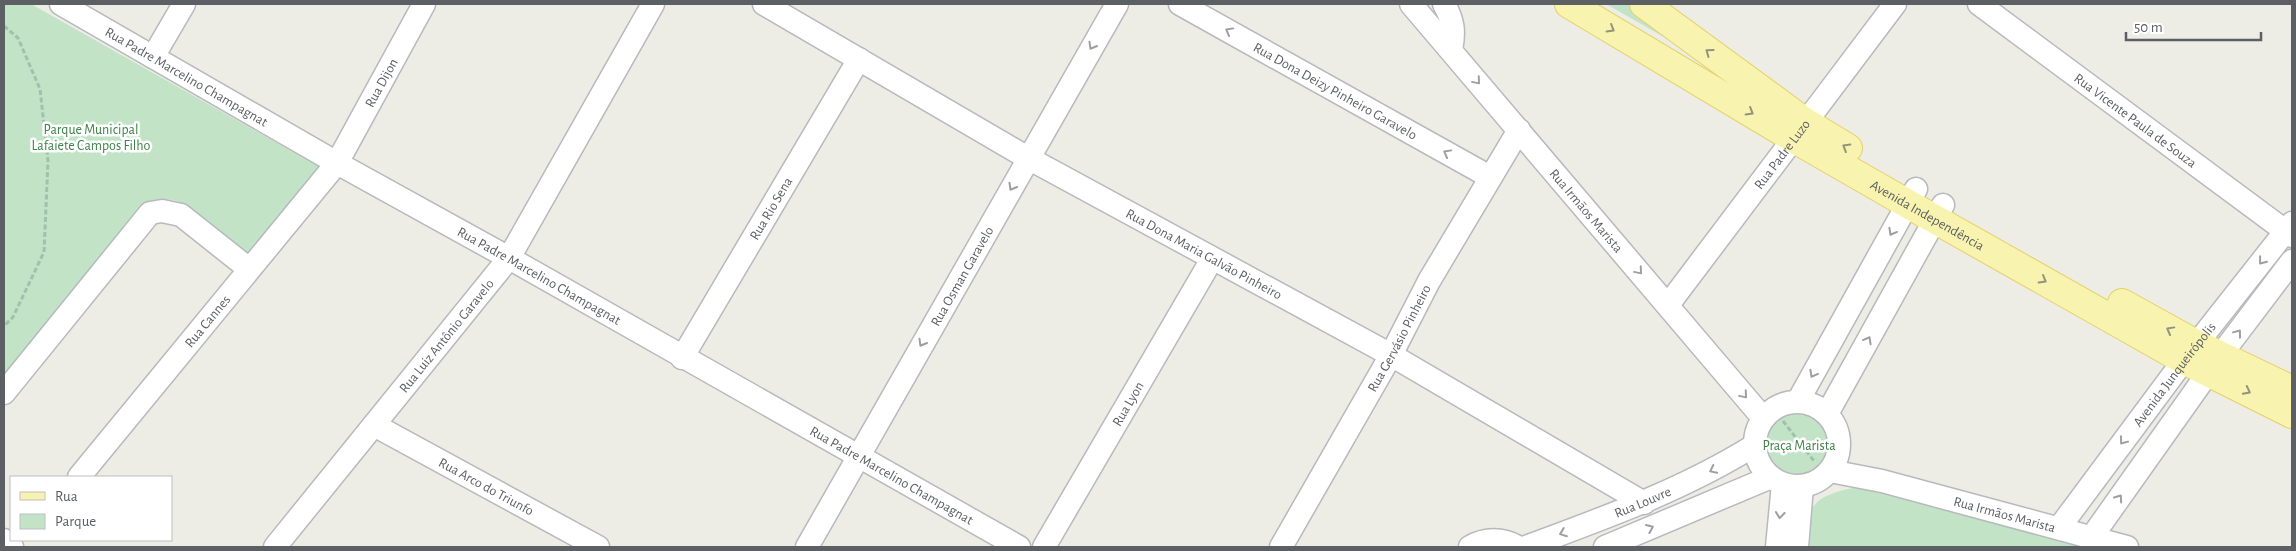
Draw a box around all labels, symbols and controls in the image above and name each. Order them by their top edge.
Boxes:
scale bar [2126,10,2261,42]
text: 50 m [2134,20,2163,35]
one-way arrow [1605,22,1614,32]
street label: Rua Padre Marcelino Champagnat [103,25,270,130]
one-way arrow [1225,28,1234,38]
street label: Rua Dona Deizy Pinheiro Garavelo [1251,40,1419,143]
one-way arrow [1089,41,1099,50]
one-way arrow [1706,50,1715,58]
street label: Rua Dijon [363,56,401,110]
street label: Rua Vicente Paula de Souza [2071,71,2199,171]
one-way arrow [1471,75,1480,84]
one-way arrow [1745,106,1754,116]
street label: Rua Padre Luzo [1752,117,1813,192]
park label: Parque Municipal Lafaiete Campos Filho [32,123,151,153]
one-way arrow [1842,143,1851,153]
one-way arrow [1443,150,1452,160]
street label: Rua Irmãos Marista [1546,167,1625,256]
street label: Rua Rio Sena [748,175,796,243]
street label: Avenida Independência [1868,178,1987,254]
one-way arrow [1008,182,1018,191]
street label: Rua Dona Maria Galvão Pinheiro [1123,207,1284,302]
street label: Rua Osman Garavelo [929,224,997,329]
street label: Rua Padre Marcelino Champagnat [455,225,623,328]
one-way arrow [1889,227,1899,236]
one-way arrow [2260,255,2268,264]
one-way arrow [1634,265,1642,274]
one-way arrow [2038,274,2047,284]
street label: Rua Luiz Antônio Garavelo [397,277,497,396]
street label: Rua Gervásio Pinheiro [1365,283,1434,394]
street label: Rua Cannes [183,293,233,350]
street label: Avenida Junqueirópolis [2131,320,2219,430]
one-way arrow [2166,326,2175,336]
one-way arrow [2232,329,2241,339]
one-way arrow [1861,337,1871,346]
one-way arrow [919,338,929,347]
one-way arrow [1809,369,1819,378]
street label: Rua Lyon [1110,380,1147,429]
one-way arrow [2242,385,2251,395]
one-way arrow [1738,390,1747,399]
street label: Rua Padre Marcelino Champagnat [807,424,976,528]
one-way arrow [2121,435,2129,444]
park label: Praça Marista [1762,439,1836,453]
street label: Rua Arco do Triunfo [436,456,536,519]
one-way arrow [1709,464,1718,474]
legend [10,476,172,541]
street label: Rua Louvre [1613,485,1673,521]
text: Rua [55,489,78,504]
one-way arrow [2113,494,2122,504]
street label: Rua Irmãos Marista [1952,495,2057,536]
one-way arrow [1775,512,1786,520]
text: Parque [55,514,96,529]
one-way arrow [1645,524,1653,534]
one-way arrow [1560,527,1568,537]

